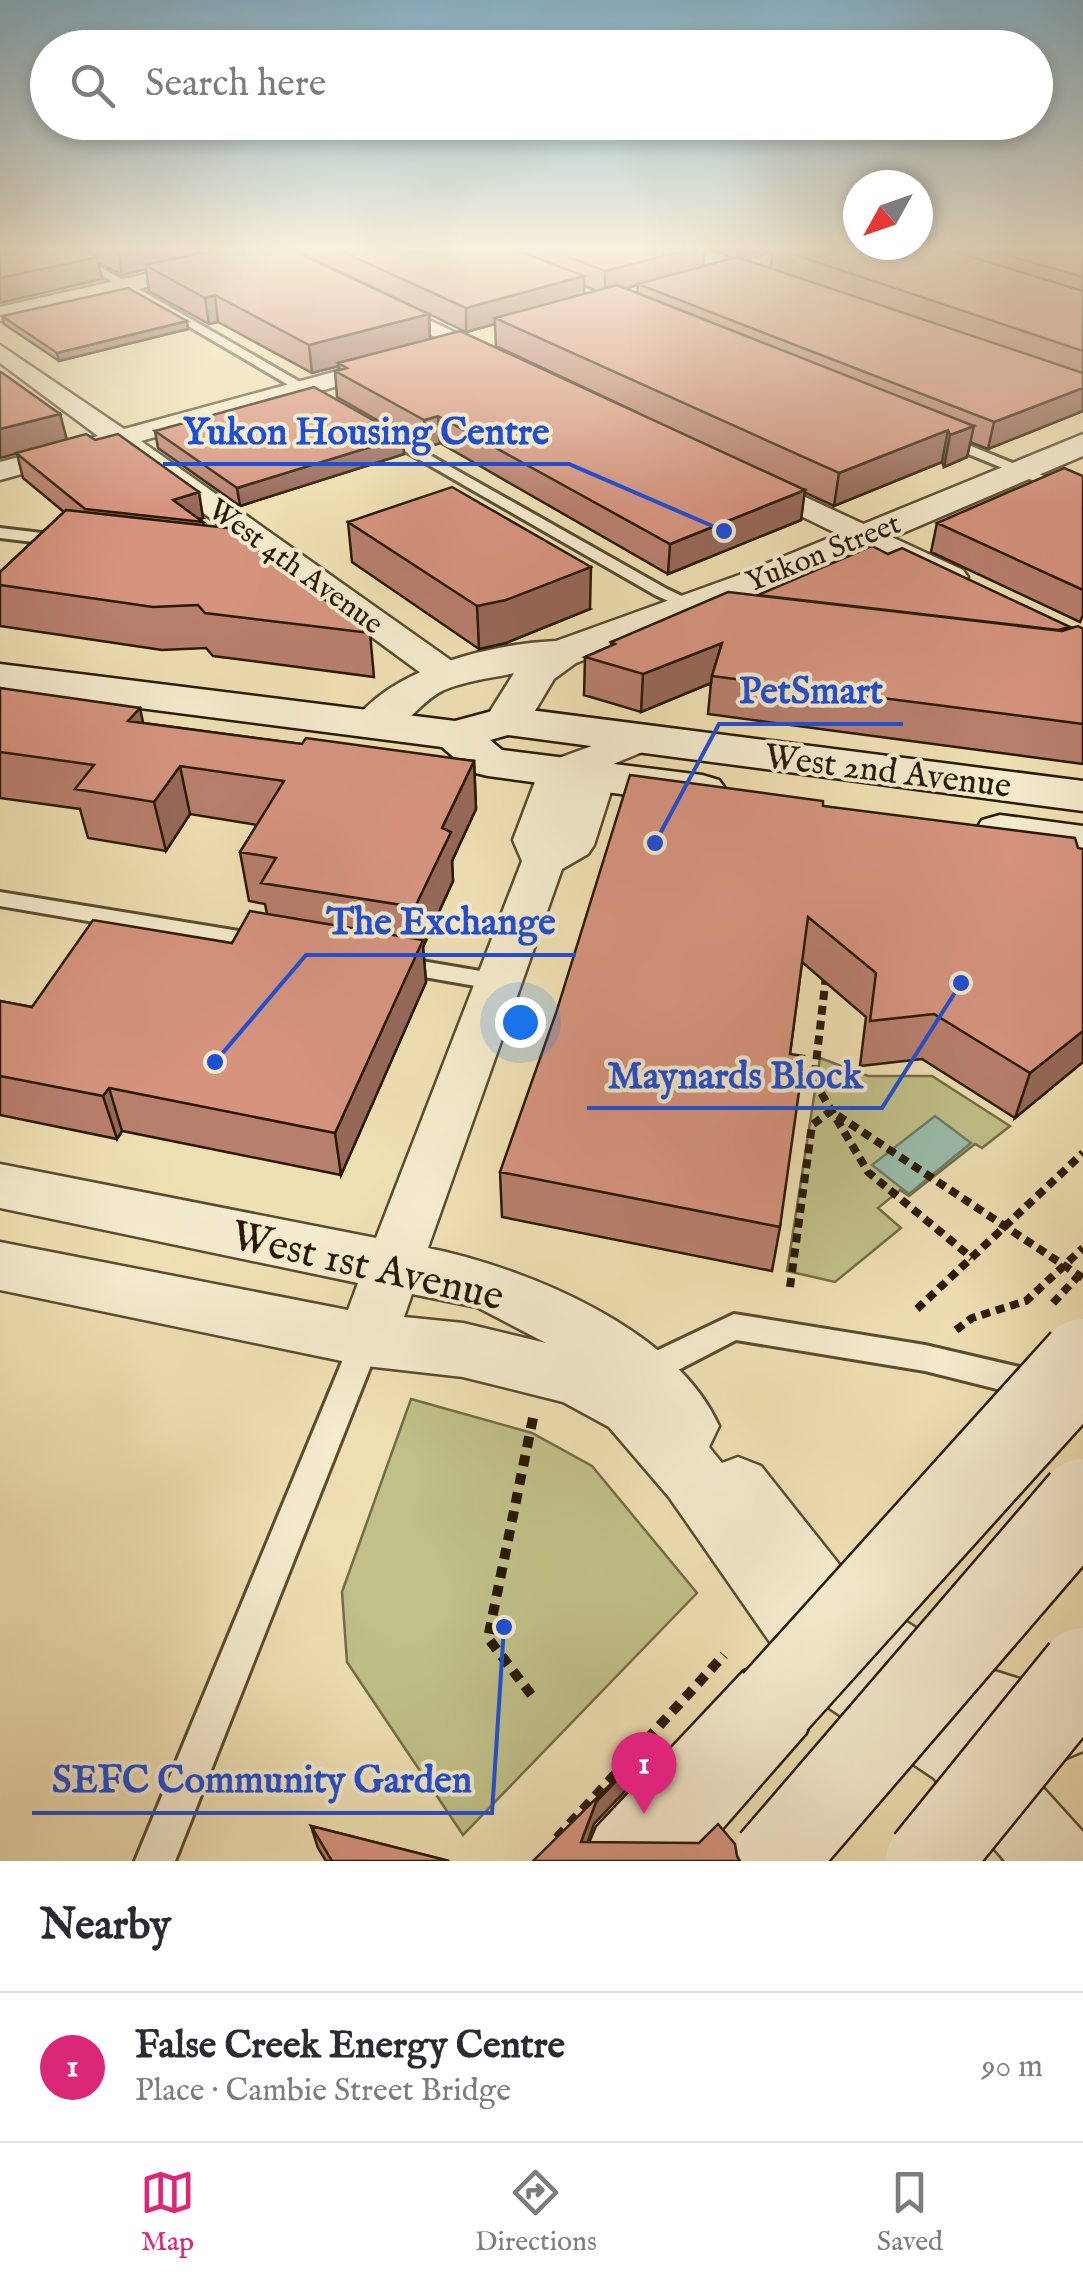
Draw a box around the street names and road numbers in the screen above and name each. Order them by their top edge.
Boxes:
street label: West 4th Avenue [200,491,390,644]
street label: Yukon Street [741,506,907,602]
street label: West 2nd Avenue [762,735,1013,810]
street label: West 1st Avenue [226,1210,509,1324]

